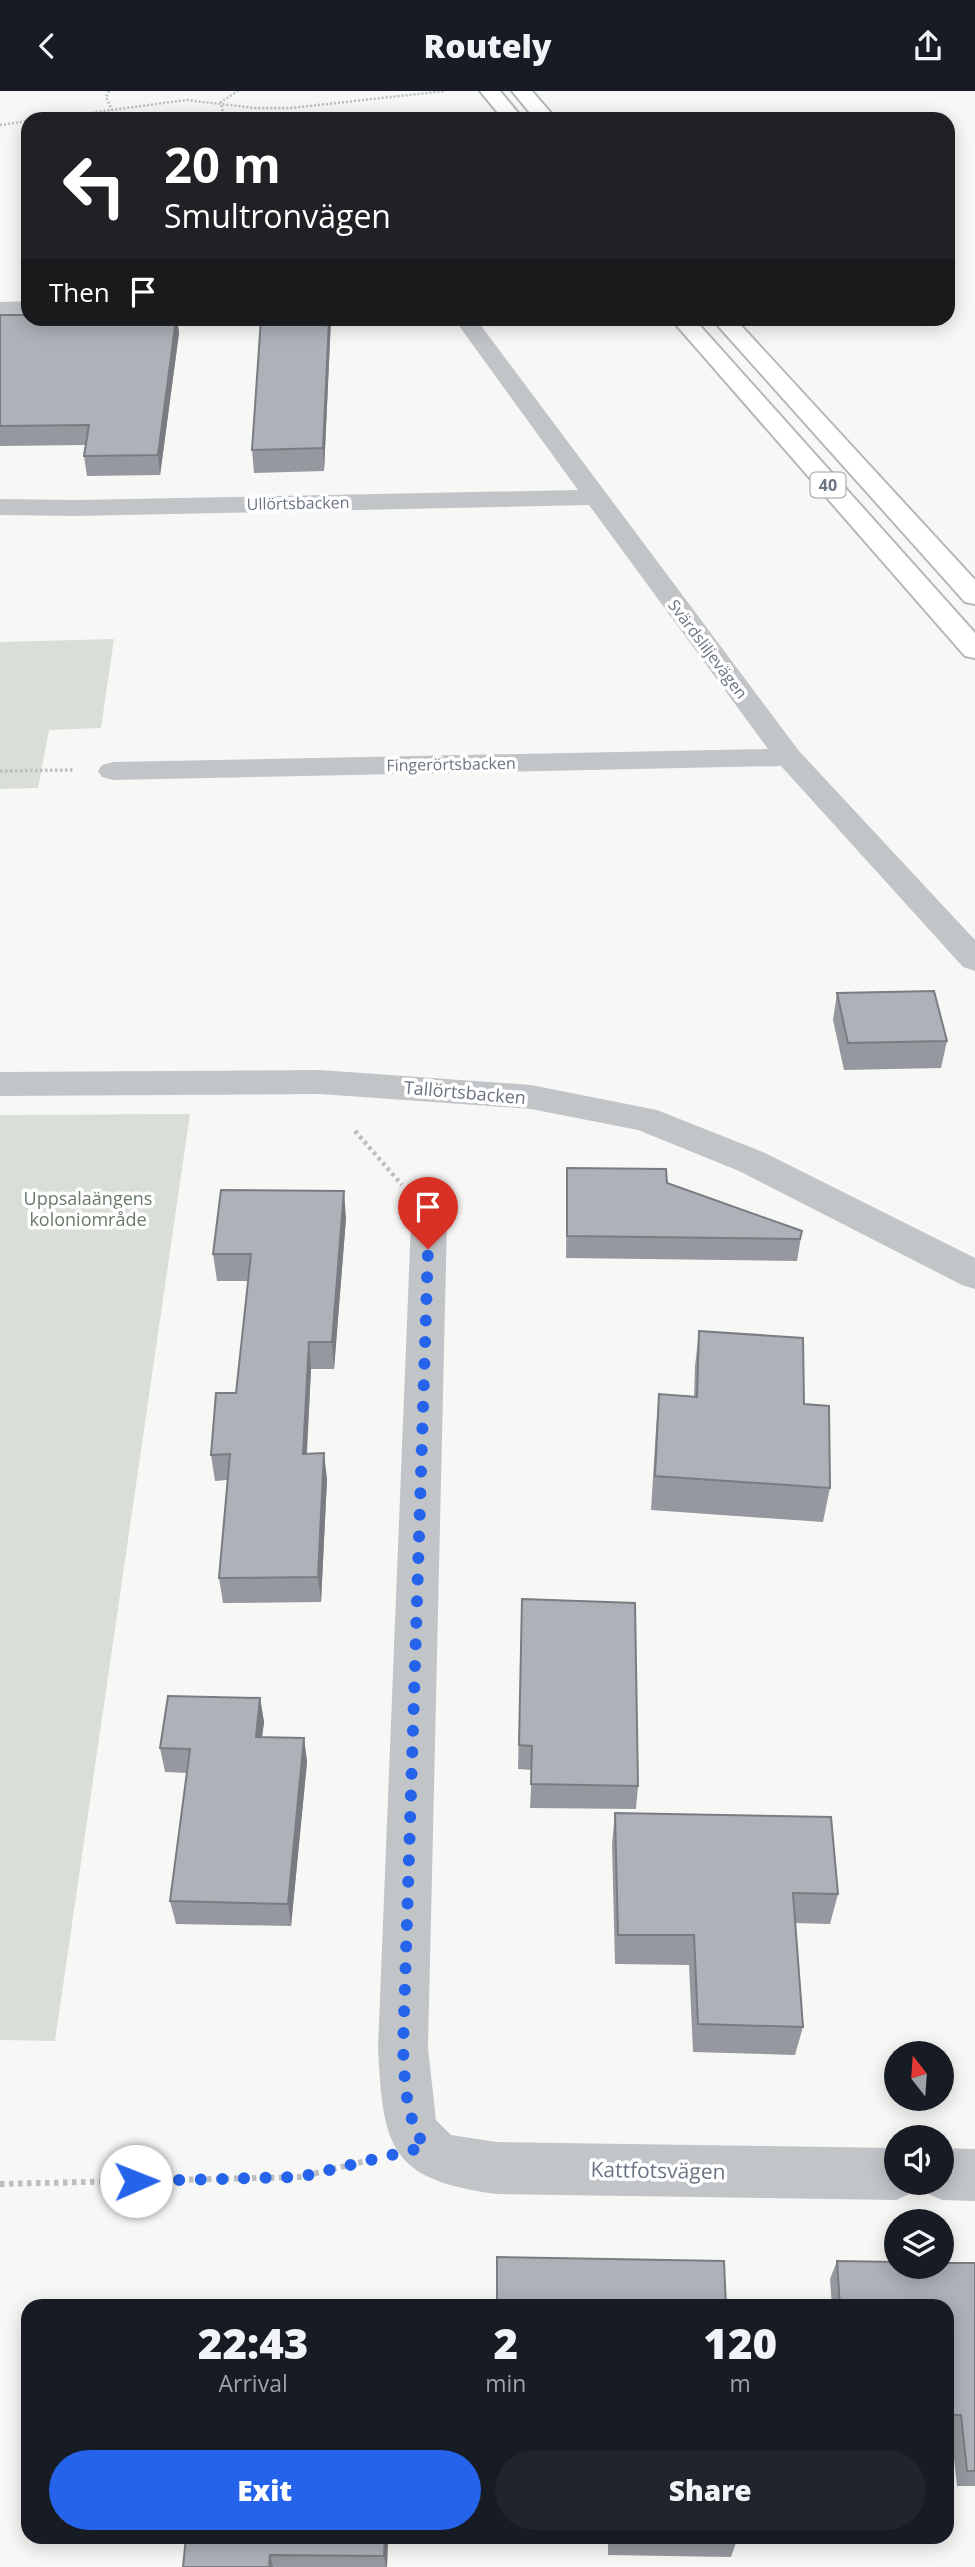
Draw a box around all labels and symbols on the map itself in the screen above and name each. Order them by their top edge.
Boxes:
road number: 40 [810,473,846,497]
street label: Ullörtsbacken [246,491,350,515]
street label: Svärdsliljevägen [663,595,753,703]
street label: Fingerörtsbacken [386,752,516,776]
street label: Tallörtsbacken [403,1075,527,1109]
pin [398,1177,458,1249]
park label: Uppsalaängens koloniområde [24,1186,152,1231]
north arrow [884,2041,954,2111]
position arrow [99,2144,173,2218]
street label: Kattfotsvägen [590,2155,726,2185]

